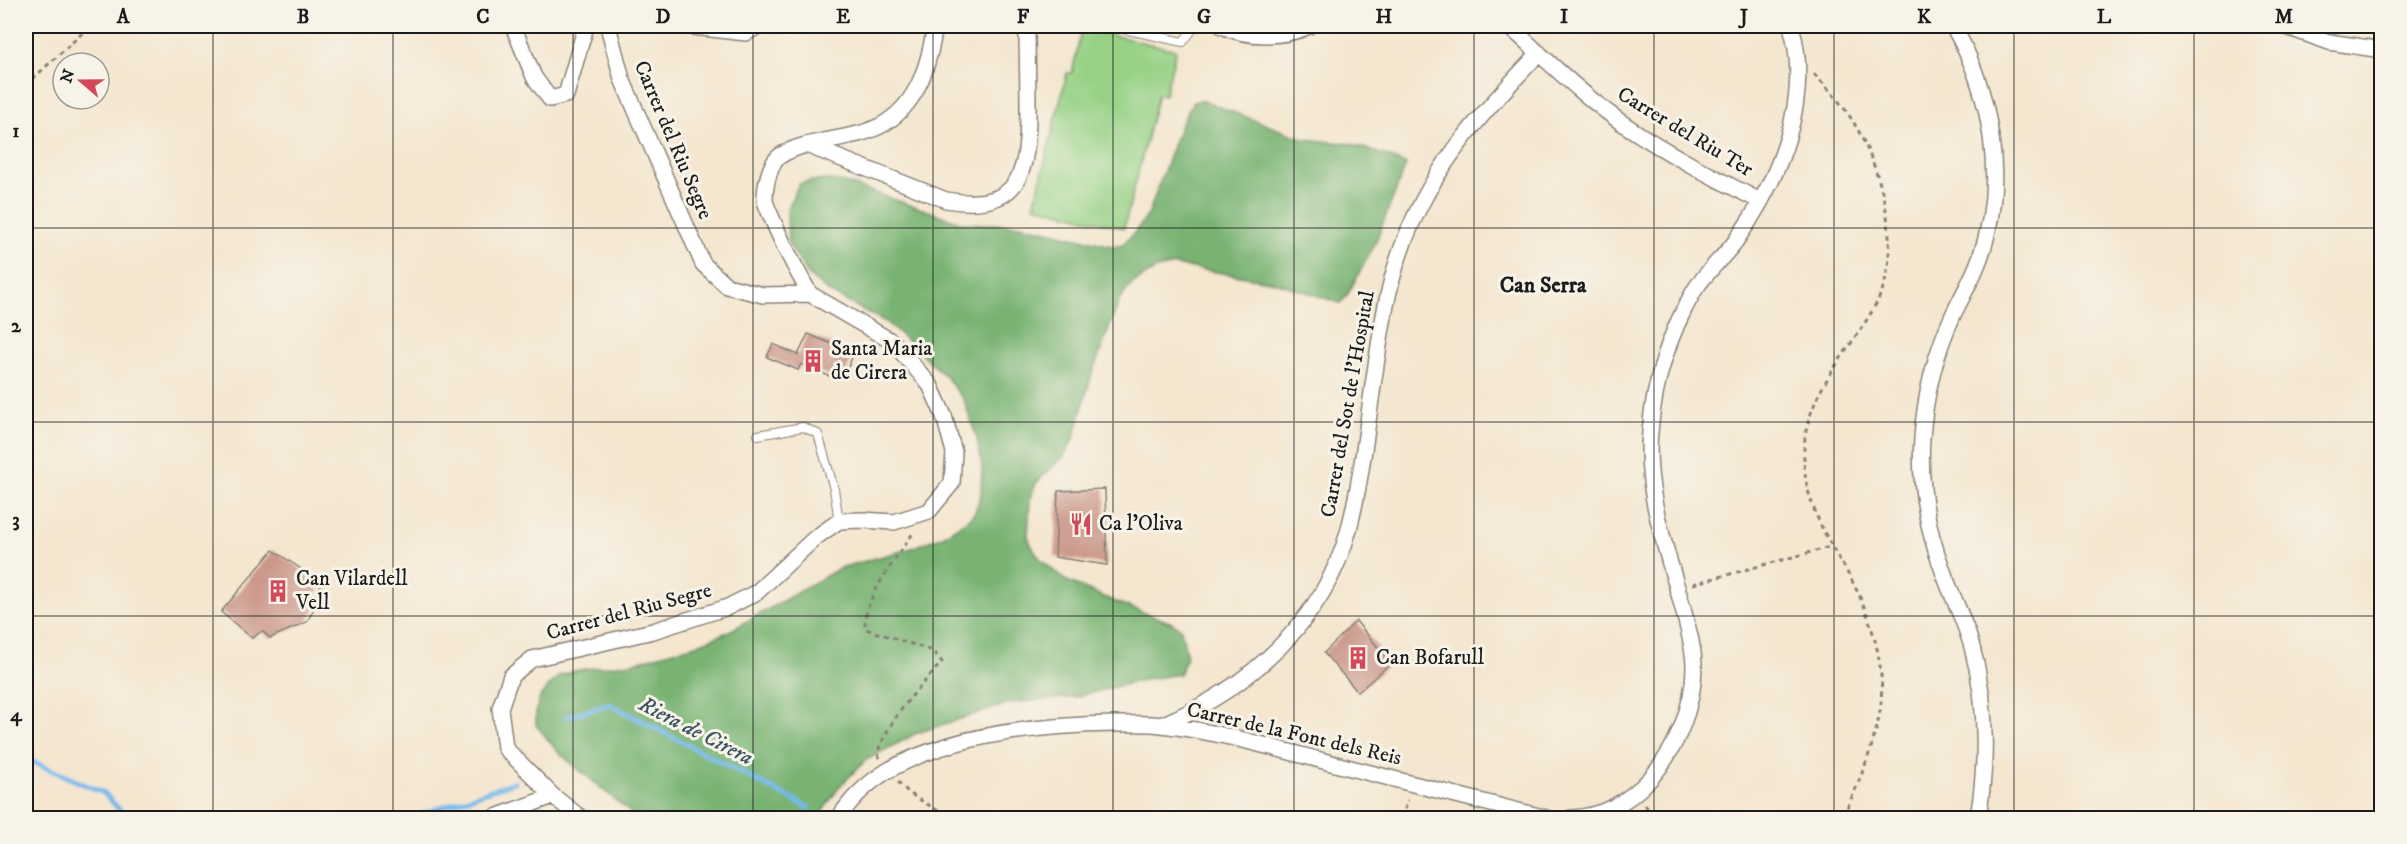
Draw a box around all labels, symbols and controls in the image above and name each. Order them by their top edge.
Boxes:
text: A [116,5,131,30]
text: B [297,5,309,30]
text: C [476,5,490,30]
text: D [656,5,671,30]
text: E [836,5,850,30]
text: F [1017,5,1030,30]
text: G [1197,5,1211,30]
text: H [1376,5,1393,30]
text: I [1560,5,1568,30]
text: J [1738,5,1748,30]
text: K [1917,5,1932,30]
text: L [2097,5,2112,30]
text: M [2275,5,2293,30]
north arrow [51,51,111,111]
street label: Carrer del Riu Segre [628,57,718,224]
text: N [56,67,79,86]
street label: Carrer del Riu Ter [1612,81,1758,183]
text: 1 [12,119,20,144]
district label: Can Serra [1500,272,1587,299]
street label: Carrer del Sot de l'Hospital [1315,288,1381,519]
text: 2 [11,314,22,339]
place label: Santa Maria de Cirera [831,336,932,386]
building icon: Santa Maria de Cirera [800,348,826,374]
text: 3 [12,508,20,533]
restaurant icon: Ca l'Oliva [1068,511,1094,537]
place label: Ca l'Oliva [1099,511,1183,537]
place label: Can Vilardell Vell [295,566,408,616]
street label: Carrer del Riu Segre [544,577,715,647]
building icon: Can Vilardell Vell [265,578,291,604]
building icon: Can Bofarull [1345,645,1371,671]
place label: Can Bofarull [1376,645,1485,671]
water label: Riera de Cirera [634,690,758,771]
street label: Carrer de la Font dels Reis [1184,697,1404,771]
text: 4 [10,703,23,728]

